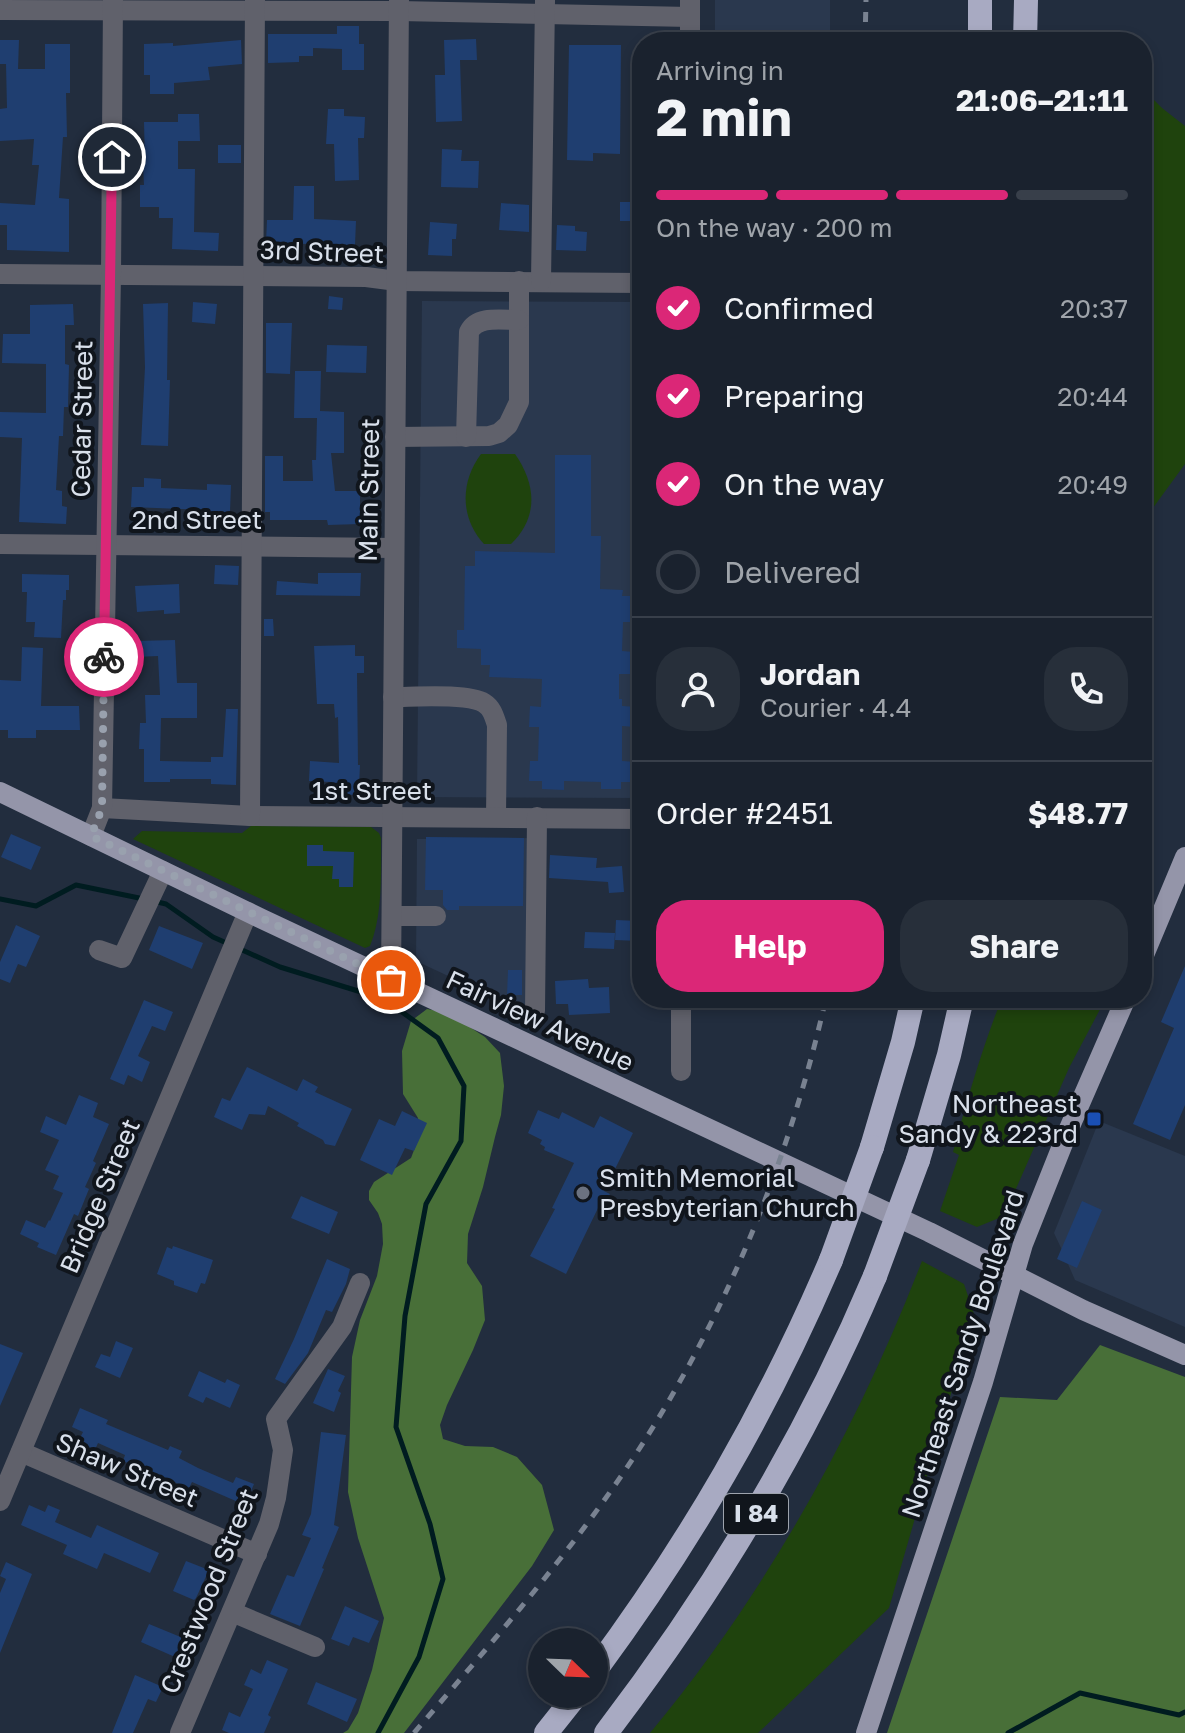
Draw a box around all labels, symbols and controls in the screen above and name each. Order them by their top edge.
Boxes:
text: Arriving in [656,55,784,86]
text: 21:06–21:11 [956,82,1128,118]
text: 2 min [656,85,792,147]
pin [78,123,146,191]
icon: home [90,135,134,179]
text: On the way · 200 m [656,212,893,243]
street label: 3rd Street [259,234,385,269]
icon: check [656,286,700,330]
text: Confirmed [724,290,874,326]
text: 20:37 [1060,293,1128,324]
street label: Cedar Street [65,340,98,498]
icon: check [656,374,700,418]
text: Preparing [724,378,865,414]
text: 20:44 [1057,381,1128,412]
street label: Main Street [352,418,385,562]
icon: check [656,462,700,506]
text: On the way [724,466,884,502]
text: 20:49 [1057,469,1128,500]
street label: 2nd Street [132,504,262,535]
text: Delivered [724,554,861,590]
courier [64,617,144,697]
icon: bike [82,635,126,679]
button: person [656,647,740,731]
button: phone [1044,647,1128,731]
text: Jordan [760,656,860,692]
text: Courier · 4.4 [760,692,912,723]
street label: 1st Street [312,775,432,806]
text: Order #2451 [656,795,833,831]
text: $48.77 [1028,795,1128,831]
button: Help [656,900,884,992]
button: Share [900,900,1128,992]
pin [357,946,425,1014]
icon: bag [369,958,413,1002]
street label: Fairview Avenue [442,964,639,1078]
place label: Northeast Sandy & 223rd [898,1088,1078,1149]
marker: Northeast Sandy & 223rd [1085,1110,1103,1128]
street label: Bridge Street [53,1114,146,1278]
place label: Smith Memorial Presbyterian Church [599,1162,855,1223]
marker: Smith Memorial Presbyterian Church [574,1184,592,1202]
street label: Northeast Sandy Boulevard [895,1186,1030,1522]
street label: Shaw Street [51,1426,203,1513]
street label: Crestwood Street [153,1484,264,1698]
road number: I 84 [724,1494,788,1534]
north arrow [528,1628,608,1708]
map controls [528,1628,608,1708]

